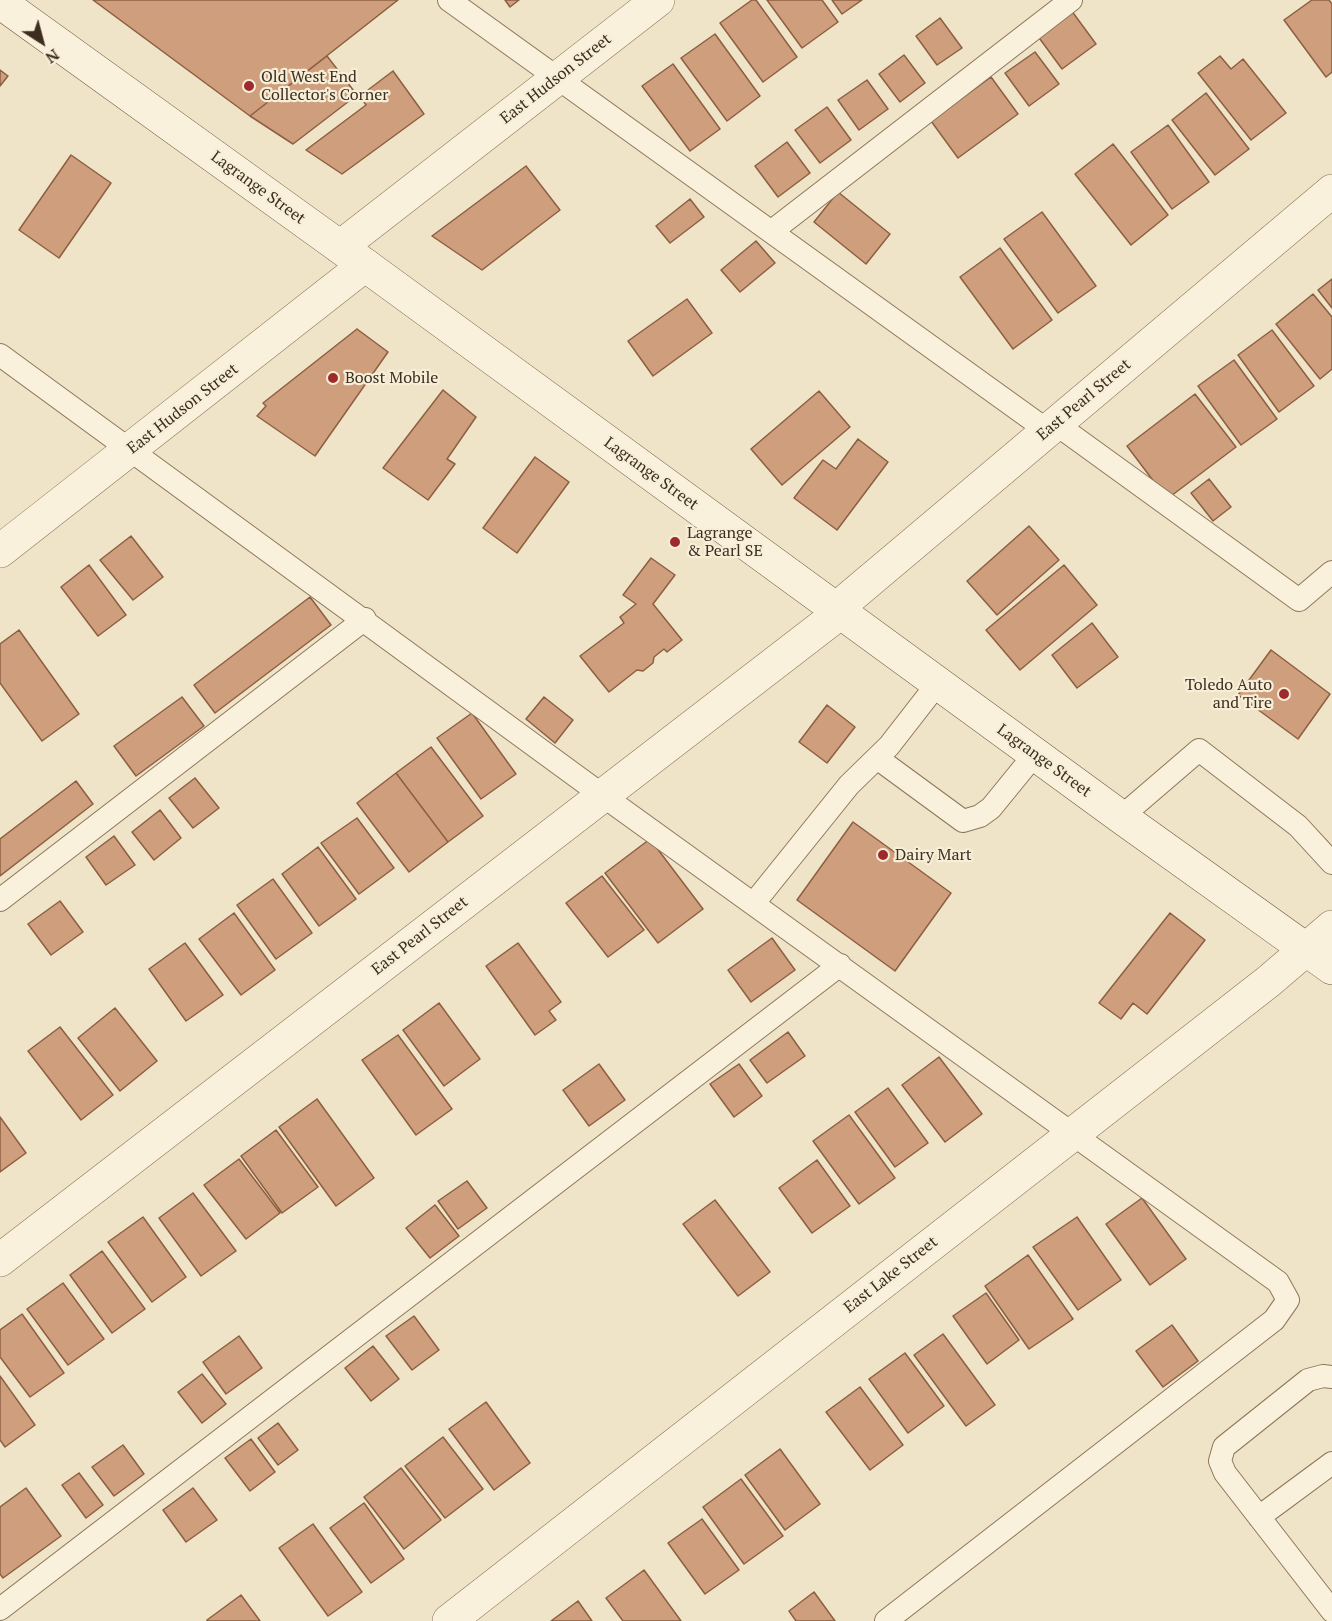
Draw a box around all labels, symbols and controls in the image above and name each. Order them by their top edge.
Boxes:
north arrow [12,12,72,72]
street label: East Hudson Street [497,30,615,128]
text: N [41,44,64,69]
place label: Old West End Collector's Corner [261,67,388,105]
marker: Old West End Collector's Corner [242,79,256,93]
street label: Lagrange Street [207,147,309,229]
street label: East Pearl Street [1033,355,1135,445]
street label: East Hudson Street [124,360,242,458]
place label: Boost Mobile [345,368,438,388]
marker: Boost Mobile [326,371,340,385]
street label: Lagrange Street [600,433,702,515]
place label: Lagrange & Pearl SE [687,523,763,561]
marker: Lagrange & Pearl SE [668,535,682,549]
place label: Toledo Auto and Tire [1185,675,1272,713]
marker: Toledo Auto and Tire [1277,687,1291,701]
street label: Lagrange Street [993,720,1095,802]
place label: Dairy Mart [895,845,972,865]
marker: Dairy Mart [876,848,890,862]
street label: East Pearl Street [368,892,472,980]
street label: East Lake Street [840,1232,942,1318]

